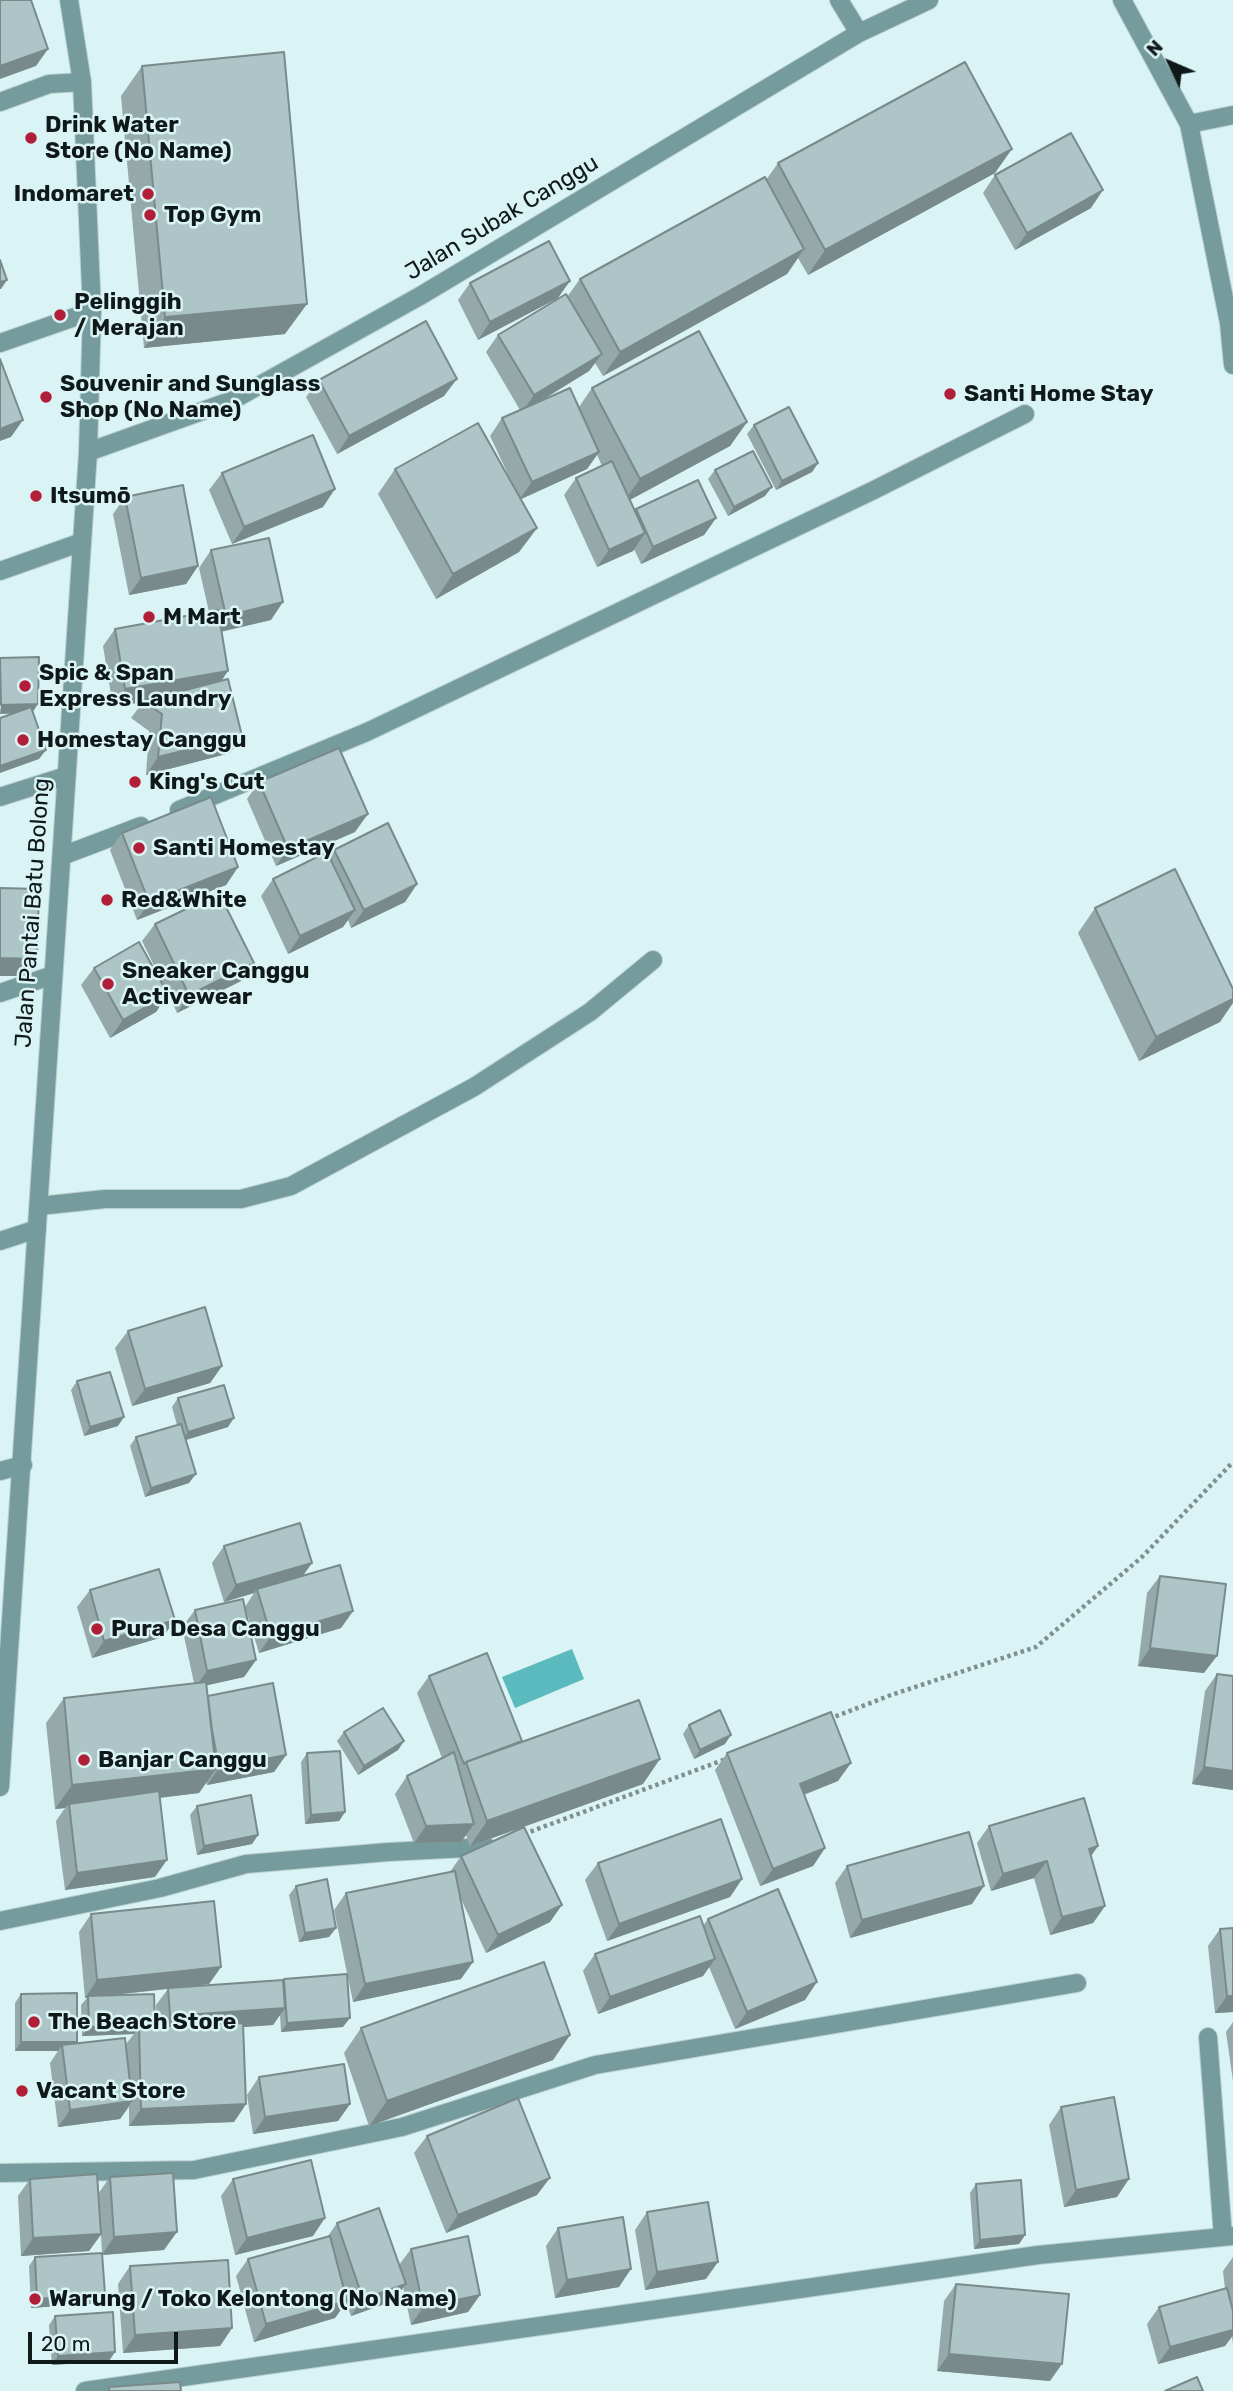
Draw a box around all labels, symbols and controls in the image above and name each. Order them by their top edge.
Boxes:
north arrow [1135,28,1205,98]
text: N [1142,35,1168,61]
place label: Drink Water Store (No Name) [45,111,232,165]
marker: Drink Water Store (No Name) [23,130,39,146]
street label: Jalan Subak Canggu [400,149,604,287]
place label: Indomaret [14,180,134,208]
marker: Indomaret [140,186,156,202]
place label: Top Gym [164,201,261,229]
marker: Top Gym [142,207,158,223]
place label: Pelinggih / Merajan [74,288,184,342]
marker: Pelinggih / Merajan [52,307,68,323]
place label: Souvenir and Sunglass Shop (No Name) [60,370,320,424]
place label: Santi Home Stay [964,380,1153,408]
marker: Santi Home Stay [942,386,958,402]
marker: Souvenir and Sunglass Shop (No Name) [38,389,54,405]
place label: Itsumō [50,482,131,510]
marker: Itsumō [28,488,44,504]
place label: M Mart [163,603,241,631]
marker: M Mart [141,609,157,625]
place label: Spic & Span Express Laundry [39,659,232,713]
marker: Spic & Span Express Laundry [17,678,33,694]
place label: Homestay Canggu [37,726,247,754]
marker: Homestay Canggu [15,732,31,748]
place label: King's Cut [149,768,265,796]
marker: King's Cut [127,774,143,790]
street label: Jalan Pantai Batu Bolong [10,777,56,1049]
place label: Santi Homestay [153,834,335,862]
marker: Santi Homestay [131,840,147,856]
place label: Red&White [121,886,247,914]
marker: Red&White [99,892,115,908]
place label: Sneaker Canggu Activewear [122,957,310,1011]
marker: Sneaker Canggu Activewear [100,976,116,992]
place label: Pura Desa Canggu [111,1615,320,1643]
marker: Pura Desa Canggu [89,1621,105,1637]
place label: Banjar Canggu [98,1746,267,1774]
marker: Banjar Canggu [76,1752,92,1768]
place label: The Beach Store [48,2008,237,2036]
marker: The Beach Store [26,2014,42,2030]
place label: Vacant Store [36,2077,186,2105]
marker: Vacant Store [14,2083,30,2099]
place label: Warung / Toko Kelontong (No Name) [49,2285,457,2313]
marker: Warung / Toko Kelontong (No Name) [27,2291,43,2307]
scale bar [32,2318,182,2362]
text: 20 m [41,2331,90,2356]

